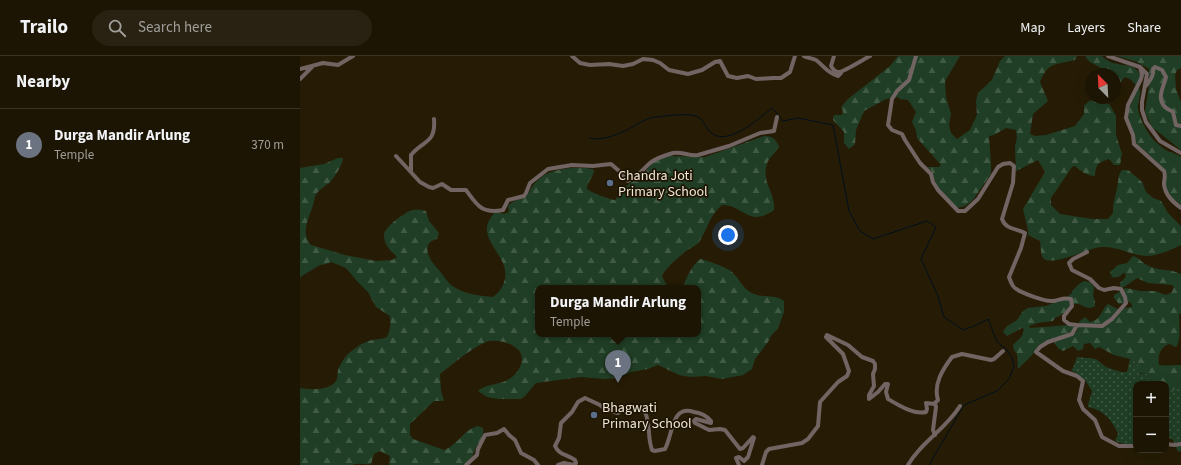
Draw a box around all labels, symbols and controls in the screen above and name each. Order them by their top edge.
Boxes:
search box [92,10,372,46]
text: Trailo [20,14,68,41]
icon: search [106,17,128,39]
text: Search here [138,17,212,38]
text: Map [1020,18,1045,38]
text: Layers [1067,18,1105,38]
text: Share [1127,18,1161,38]
north arrow [1085,68,1121,104]
text: Nearby [16,70,70,94]
text: Durga Mandir Arlung [54,125,190,146]
text: 1 [26,136,32,154]
text: 370 m [251,136,284,154]
text: Temple [54,146,94,164]
place label: Chandra Joti Primary School [618,166,708,202]
marker: Chandra Joti Primary School [605,178,615,188]
your location [718,225,738,245]
popup [535,285,701,337]
text: Durga Mandir Arlung [550,292,686,313]
text: Temple [550,313,590,331]
pin: 1 [605,350,631,383]
map controls [1133,381,1169,453]
button: + [1133,381,1169,417]
place label: Bhagwati Primary School [602,398,692,434]
marker: Bhagwati Primary School [589,410,599,420]
button: − [1133,417,1169,453]

